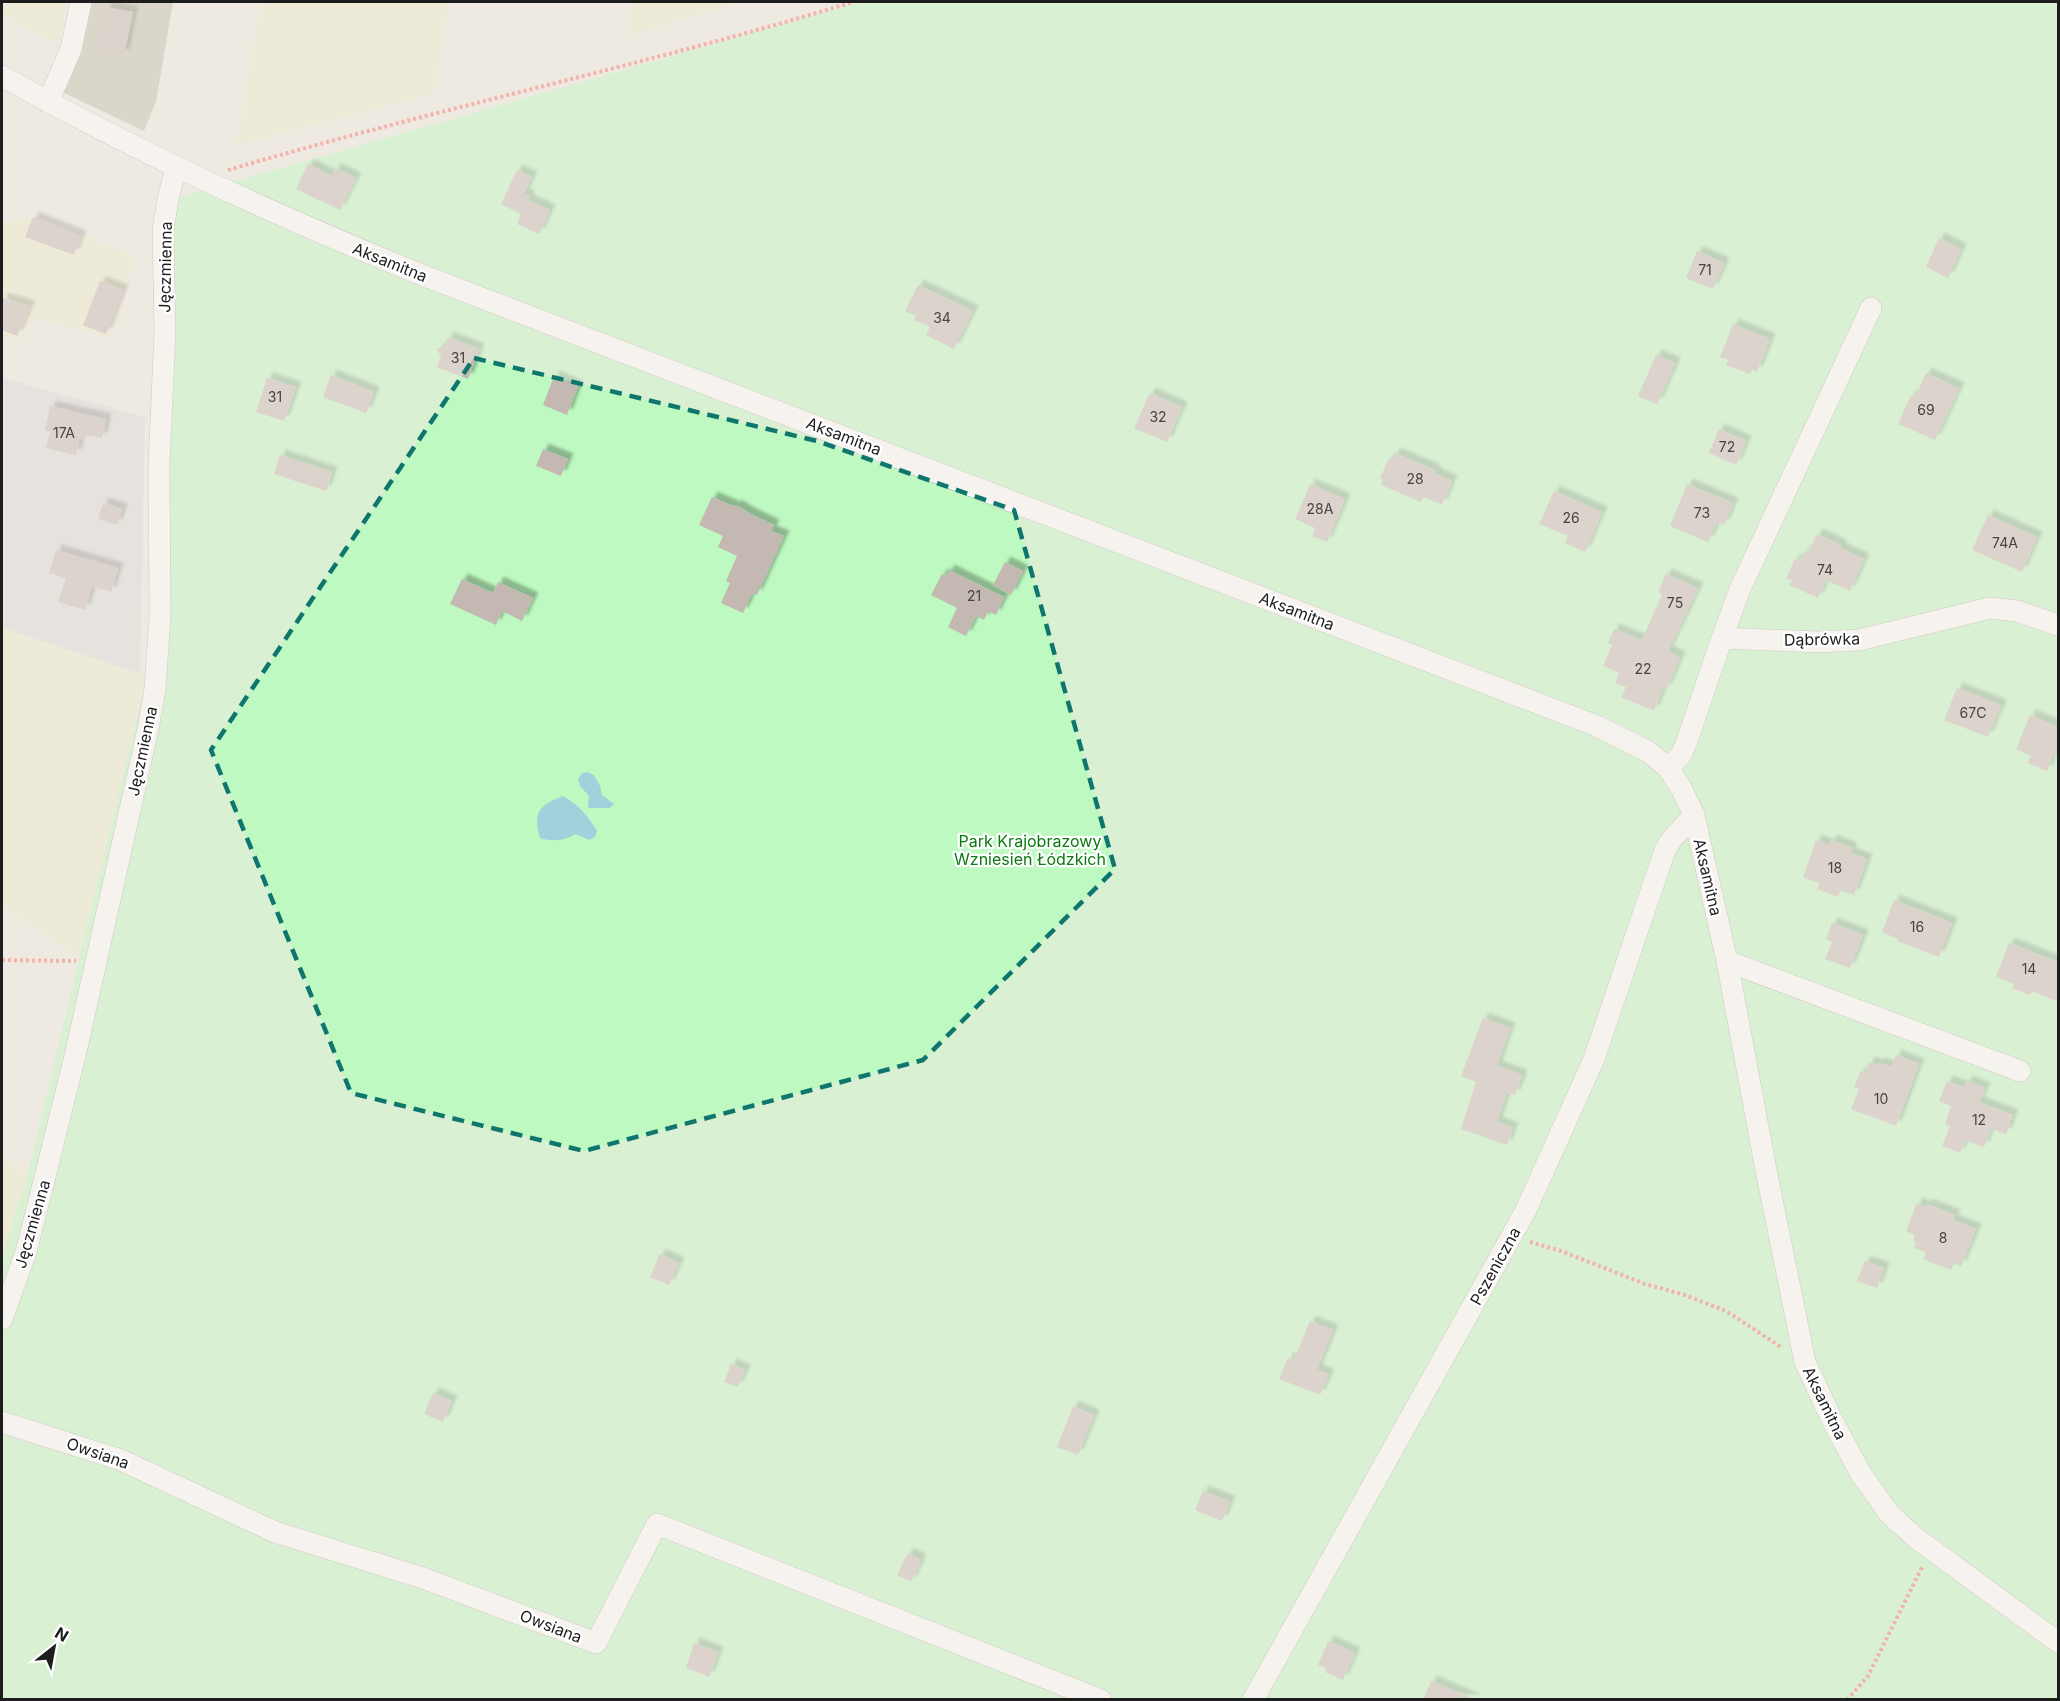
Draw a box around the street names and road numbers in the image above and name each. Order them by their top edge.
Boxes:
street label: Jęczmienna [154,221,176,313]
street label: Aksamitna [350,238,430,286]
street label: Aksamitna [804,413,884,459]
street label: Aksamitna [1257,588,1337,634]
street label: Dąbrówka [1784,628,1860,650]
street label: Jęczmienna [123,704,161,798]
street label: Aksamitna [1689,836,1727,918]
street label: Jęczmienna [10,1177,54,1271]
street label: Pszeniczna [1465,1223,1525,1309]
street label: Aksamitna [1799,1363,1851,1443]
street label: Owsiana [64,1433,132,1473]
street label: Owsiana [517,1605,585,1647]

